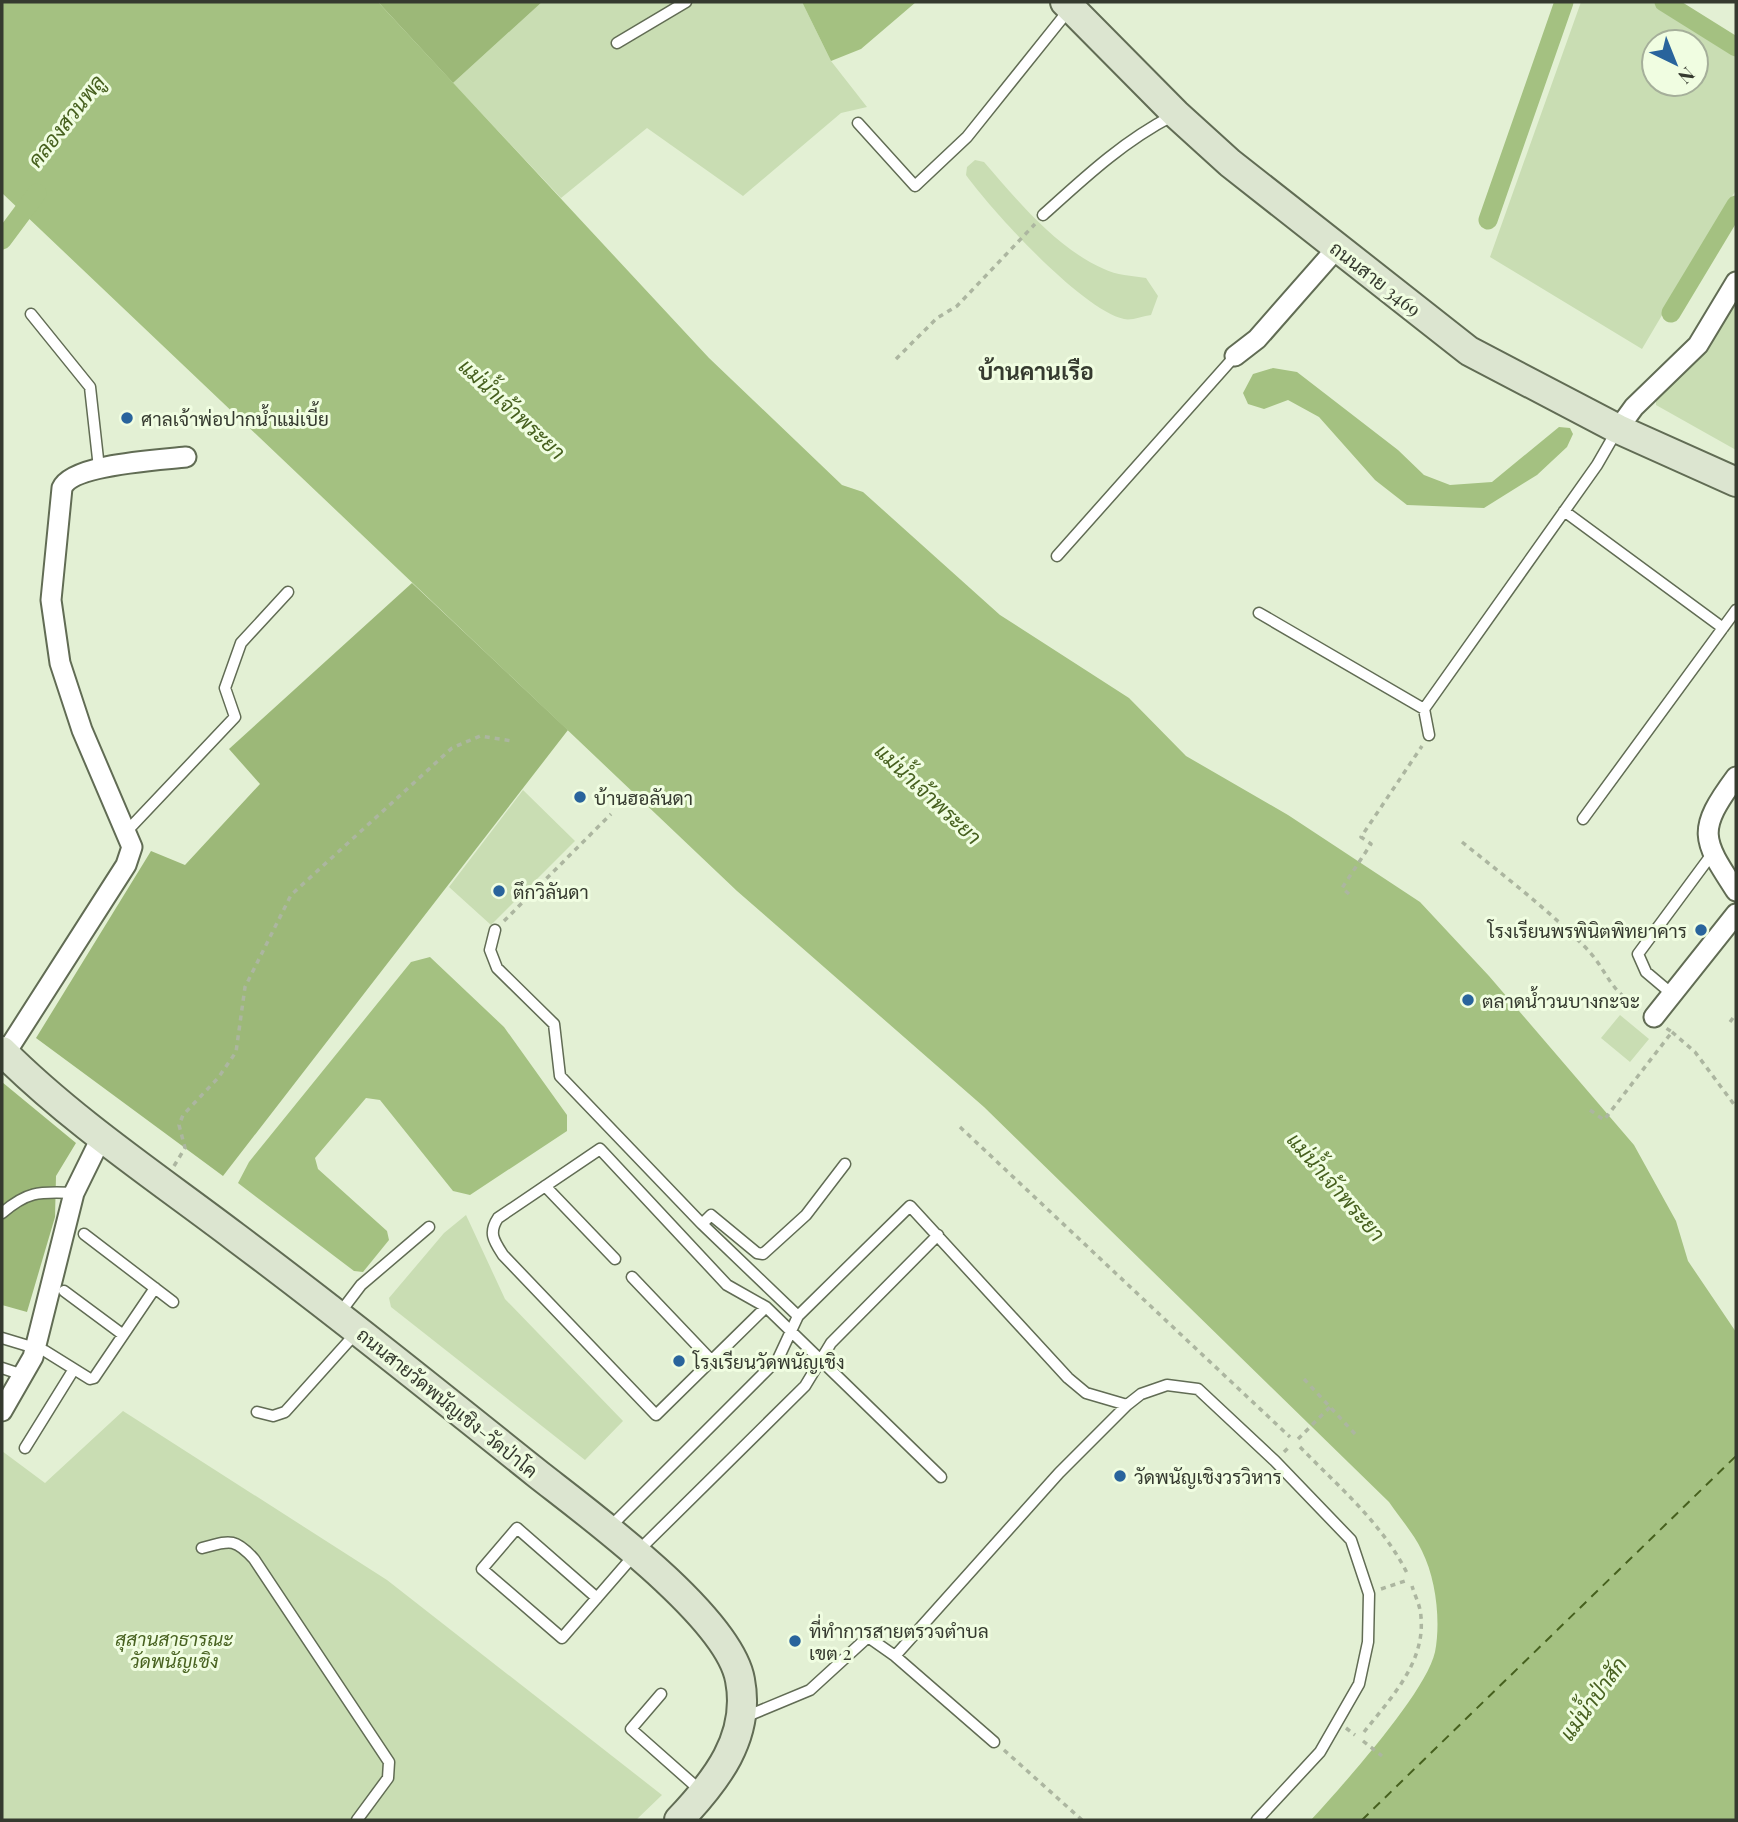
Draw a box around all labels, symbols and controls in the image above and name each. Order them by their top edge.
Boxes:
north arrow [1640,28,1710,98]
text: N [1673,62,1701,91]
water label: คลองสวนพลู [20,68,112,174]
street label: ถนนสาย 3469 [1325,234,1427,322]
water label: แม่น้ำเจ้าพระยา [454,350,574,465]
district label: บ้านคานเรือ [978,355,1094,386]
place label: ศาลเจ้าพ่อปากน้ำแม่เบี้ย [141,401,329,431]
marker: ศาลเจ้าพ่อปากน้ำแม่เบี้ย [119,410,135,426]
water label: แม่น้ำเจ้าพระยา [870,735,990,850]
place label: บ้านฮอลันดา [594,784,693,810]
marker: บ้านฮอลันดา [572,789,588,805]
place label: ตึกวิลันดา [513,878,589,904]
marker: ตึกวิลันดา [491,883,507,899]
place label: โรงเรียนพรพินิตพิทยาคาร [1487,917,1687,943]
marker: โรงเรียนพรพินิตพิทยาคาร [1693,922,1709,938]
place label: ตลาดน้ำวนบางกะจะ [1482,986,1640,1013]
marker: ตลาดน้ำวนบางกะจะ [1460,992,1476,1008]
water label: แม่น้ำเจ้าพระยา [1282,1124,1394,1246]
street label: ถนนสายวัดพนัญเชิง-วัดป่าโค [352,1321,544,1483]
place label: โรงเรียนวัดพนัญเชิง [692,1348,845,1374]
marker: โรงเรียนวัดพนัญเชิง [671,1353,687,1369]
place label: วัดพนัญเชิงวรวิหาร [1134,1463,1282,1489]
marker: วัดพนัญเชิงวรวิหาร [1112,1468,1128,1484]
place label: ที่ทำการสายตรวจตำบล เขต 2 [809,1614,989,1665]
park label: สุสานสาธารณะ วัดพนัญเชิง [115,1625,234,1673]
marker: ที่ทำการสายตรวจตำบล เขต 2 [787,1633,803,1649]
water label: แม่น้ำป่าสัก [1551,1649,1632,1745]

